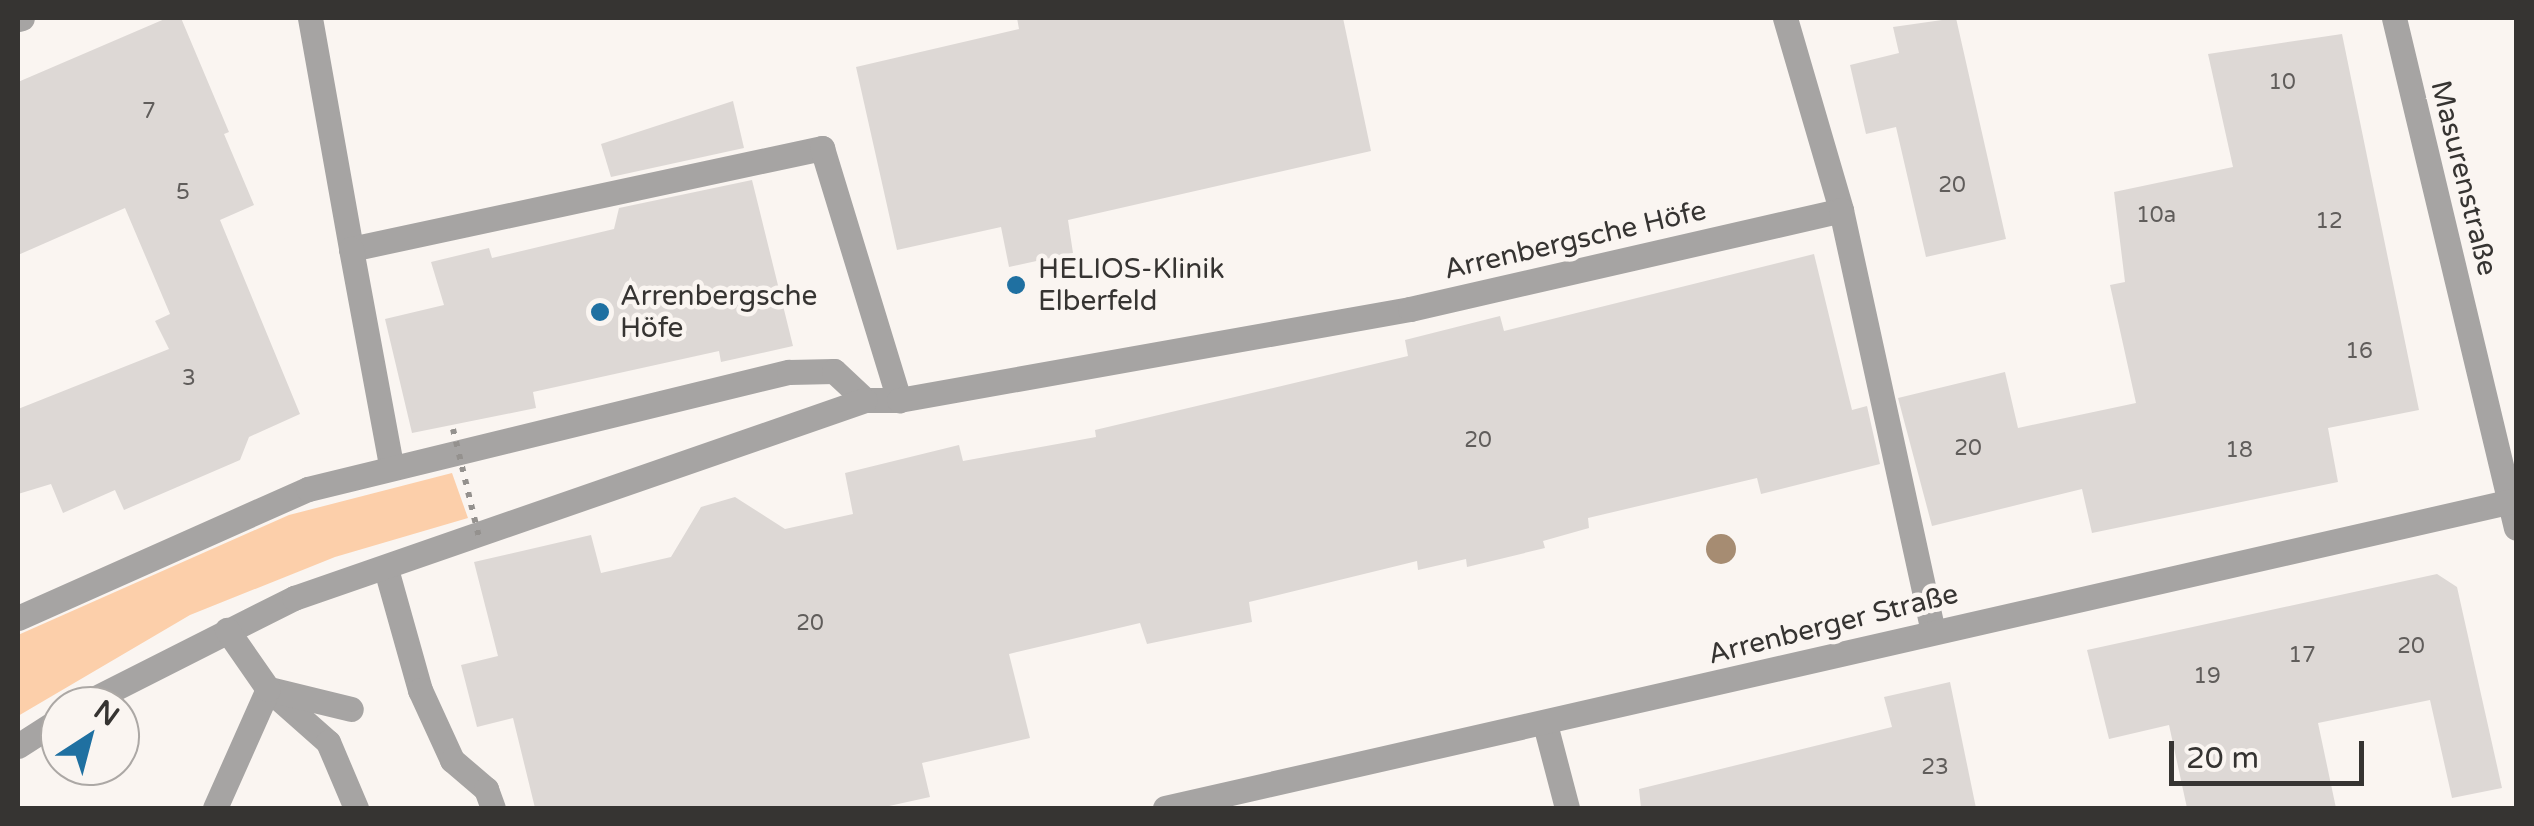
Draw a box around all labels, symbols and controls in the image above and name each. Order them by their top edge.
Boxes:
house number: 10 [2268,70,2296,96]
street label: Masurenstraße [2424,77,2504,279]
house number: 7 [142,99,156,125]
house number: 20 [1938,173,1966,199]
house number: 5 [176,180,190,206]
street label: Arrenbergsche Höfe [1441,193,1709,287]
house number: 10a [2136,203,2176,229]
house number: 12 [2315,209,2343,235]
place label: HELIOS-Klinik Elberfeld [1038,252,1225,318]
marker: HELIOS-Klinik Elberfeld [1003,272,1029,298]
place label: Arrenbergsche Höfe [620,279,817,345]
marker: Arrenbergsche Höfe [589,301,611,323]
house number: 16 [2345,339,2373,365]
house number: 3 [182,366,196,392]
house number: 20 [1464,428,1492,454]
house number: 20 [1954,436,1982,462]
house number: 18 [2225,438,2253,464]
street label: Arrenberger Straße [1704,577,1962,671]
house number: 20 [796,611,824,637]
house number: 20 [2397,634,2425,660]
house number: 17 [2288,643,2316,669]
house number: 19 [2193,664,2221,690]
north arrow [40,686,140,786]
text: N [87,693,126,734]
scale bar [2174,721,2369,783]
text: 20 m [2186,740,2259,777]
house number: 23 [1921,755,1949,781]

